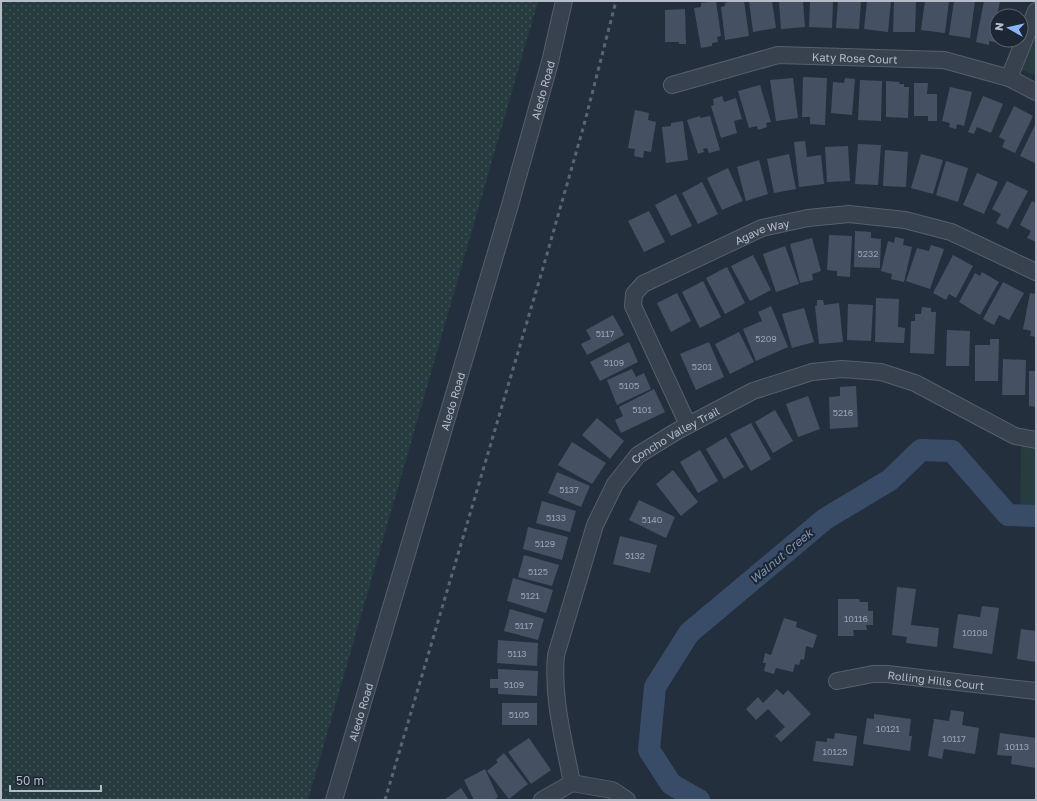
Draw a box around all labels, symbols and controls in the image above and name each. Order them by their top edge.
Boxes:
north arrow [989,8,1029,48]
text: N [992,21,1006,32]
street label: Katy Rose Court [812,50,898,65]
street label: Aledo Road [528,59,557,121]
street label: Agave Way [732,216,790,247]
house number: 5232 [858,248,878,259]
house number: 5117 [596,328,615,339]
house number: 5209 [755,333,777,344]
house number: 5109 [604,357,624,368]
house number: 5201 [692,361,713,372]
street label: Aledo Road [437,370,467,432]
house number: 5105 [619,380,639,391]
street label: Concho Valley Trail [628,403,722,465]
house number: 5101 [632,404,652,415]
house number: 5216 [833,407,853,418]
house number: 5137 [559,484,579,495]
house number: 5133 [546,512,566,523]
house number: 5140 [642,514,663,525]
water label: Walnut Creek [746,525,816,587]
house number: 5129 [535,538,555,549]
house number: 5132 [625,550,645,561]
house number: 5125 [528,566,548,577]
house number: 5121 [520,590,540,601]
house number: 10116 [844,613,868,624]
house number: 5117 [515,620,534,631]
house number: 10108 [962,627,988,638]
house number: 5113 [507,648,527,659]
street label: Rolling Hills Court [887,668,985,692]
house number: 5109 [504,679,524,690]
street label: Aledo Road [345,681,375,742]
house number: 5105 [509,709,529,720]
house number: 10121 [876,723,901,734]
house number: 10117 [942,733,966,744]
house number: 10113 [1005,741,1029,752]
house number: 10125 [823,746,847,757]
scale bar [10,767,101,793]
text: 50 m [16,773,44,788]

